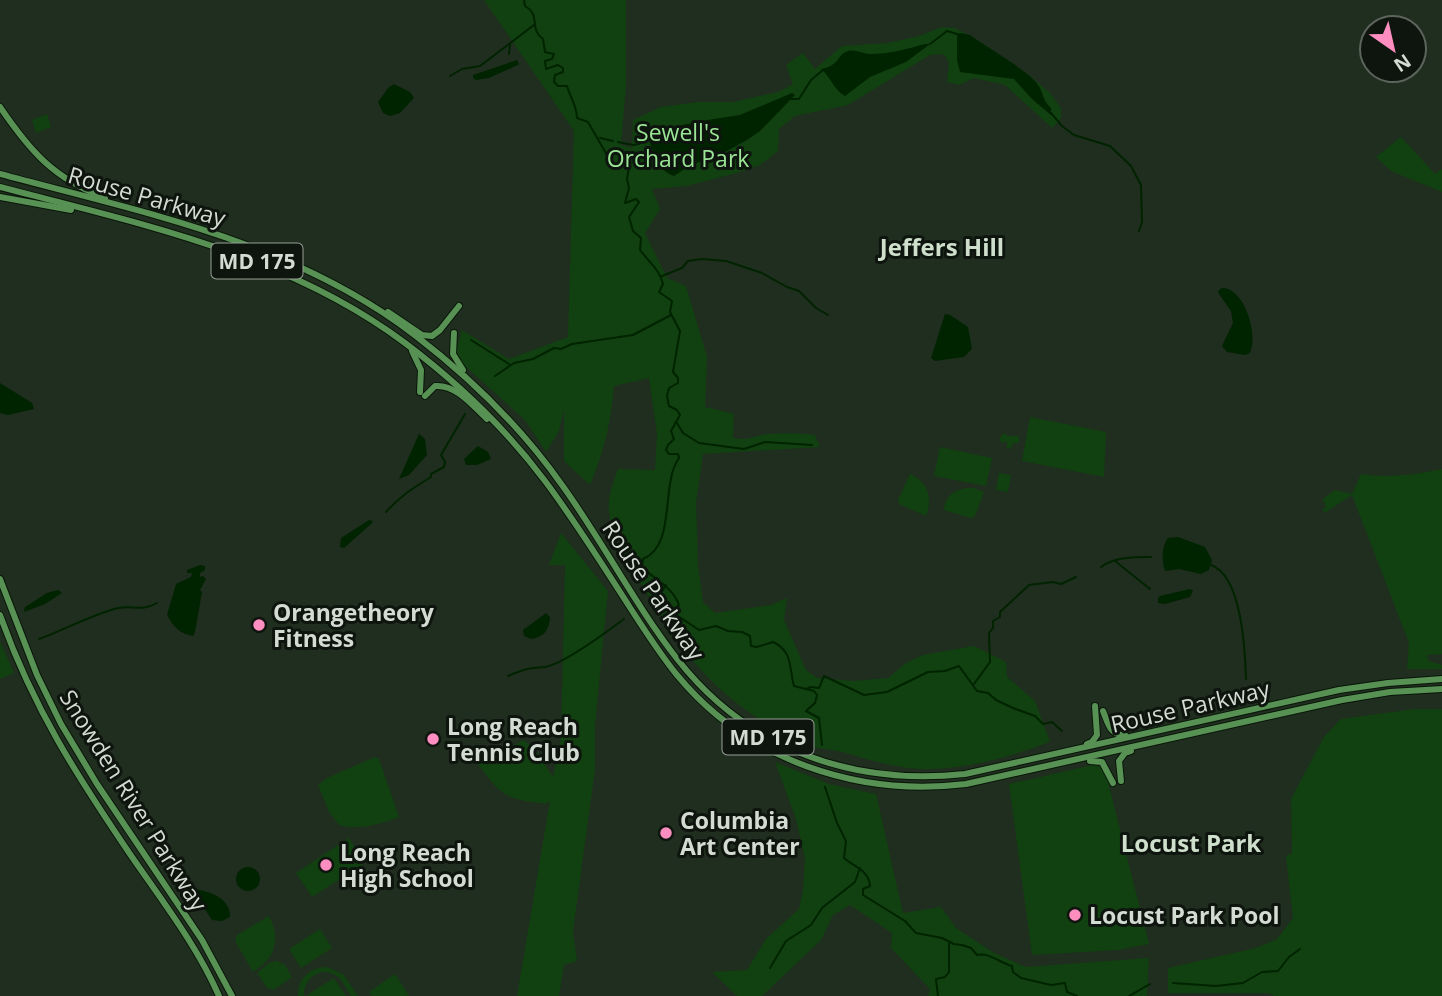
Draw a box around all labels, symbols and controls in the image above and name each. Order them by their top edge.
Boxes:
north arrow [1358,14,1428,84]
text: N [1389,48,1416,78]
park label: Sewell's Orchard Park [607,116,749,174]
street label: Rouse Parkway [65,158,230,234]
district label: Jeffers Hill [878,230,1004,263]
road number: MD 175 [212,244,302,278]
street label: Rouse Parkway [595,514,713,667]
place label: Orangetheory Fitness [273,596,435,654]
marker: Orangetheory Fitness [251,617,267,633]
street label: Rouse Parkway [1107,672,1273,740]
street label: Snowden River Parkway [53,683,216,917]
place label: Long Reach Tennis Club [447,710,580,768]
road number: MD 175 [722,720,814,754]
marker: Long Reach Tennis Club [425,731,441,747]
place label: Columbia Art Center [680,804,800,862]
marker: Columbia Art Center [658,825,674,841]
district label: Locust Park [1121,826,1261,859]
place label: Long Reach High School [340,836,474,894]
marker: Long Reach High School [318,857,334,873]
place label: Locust Park Pool [1089,899,1280,931]
marker: Locust Park Pool [1067,907,1083,923]

